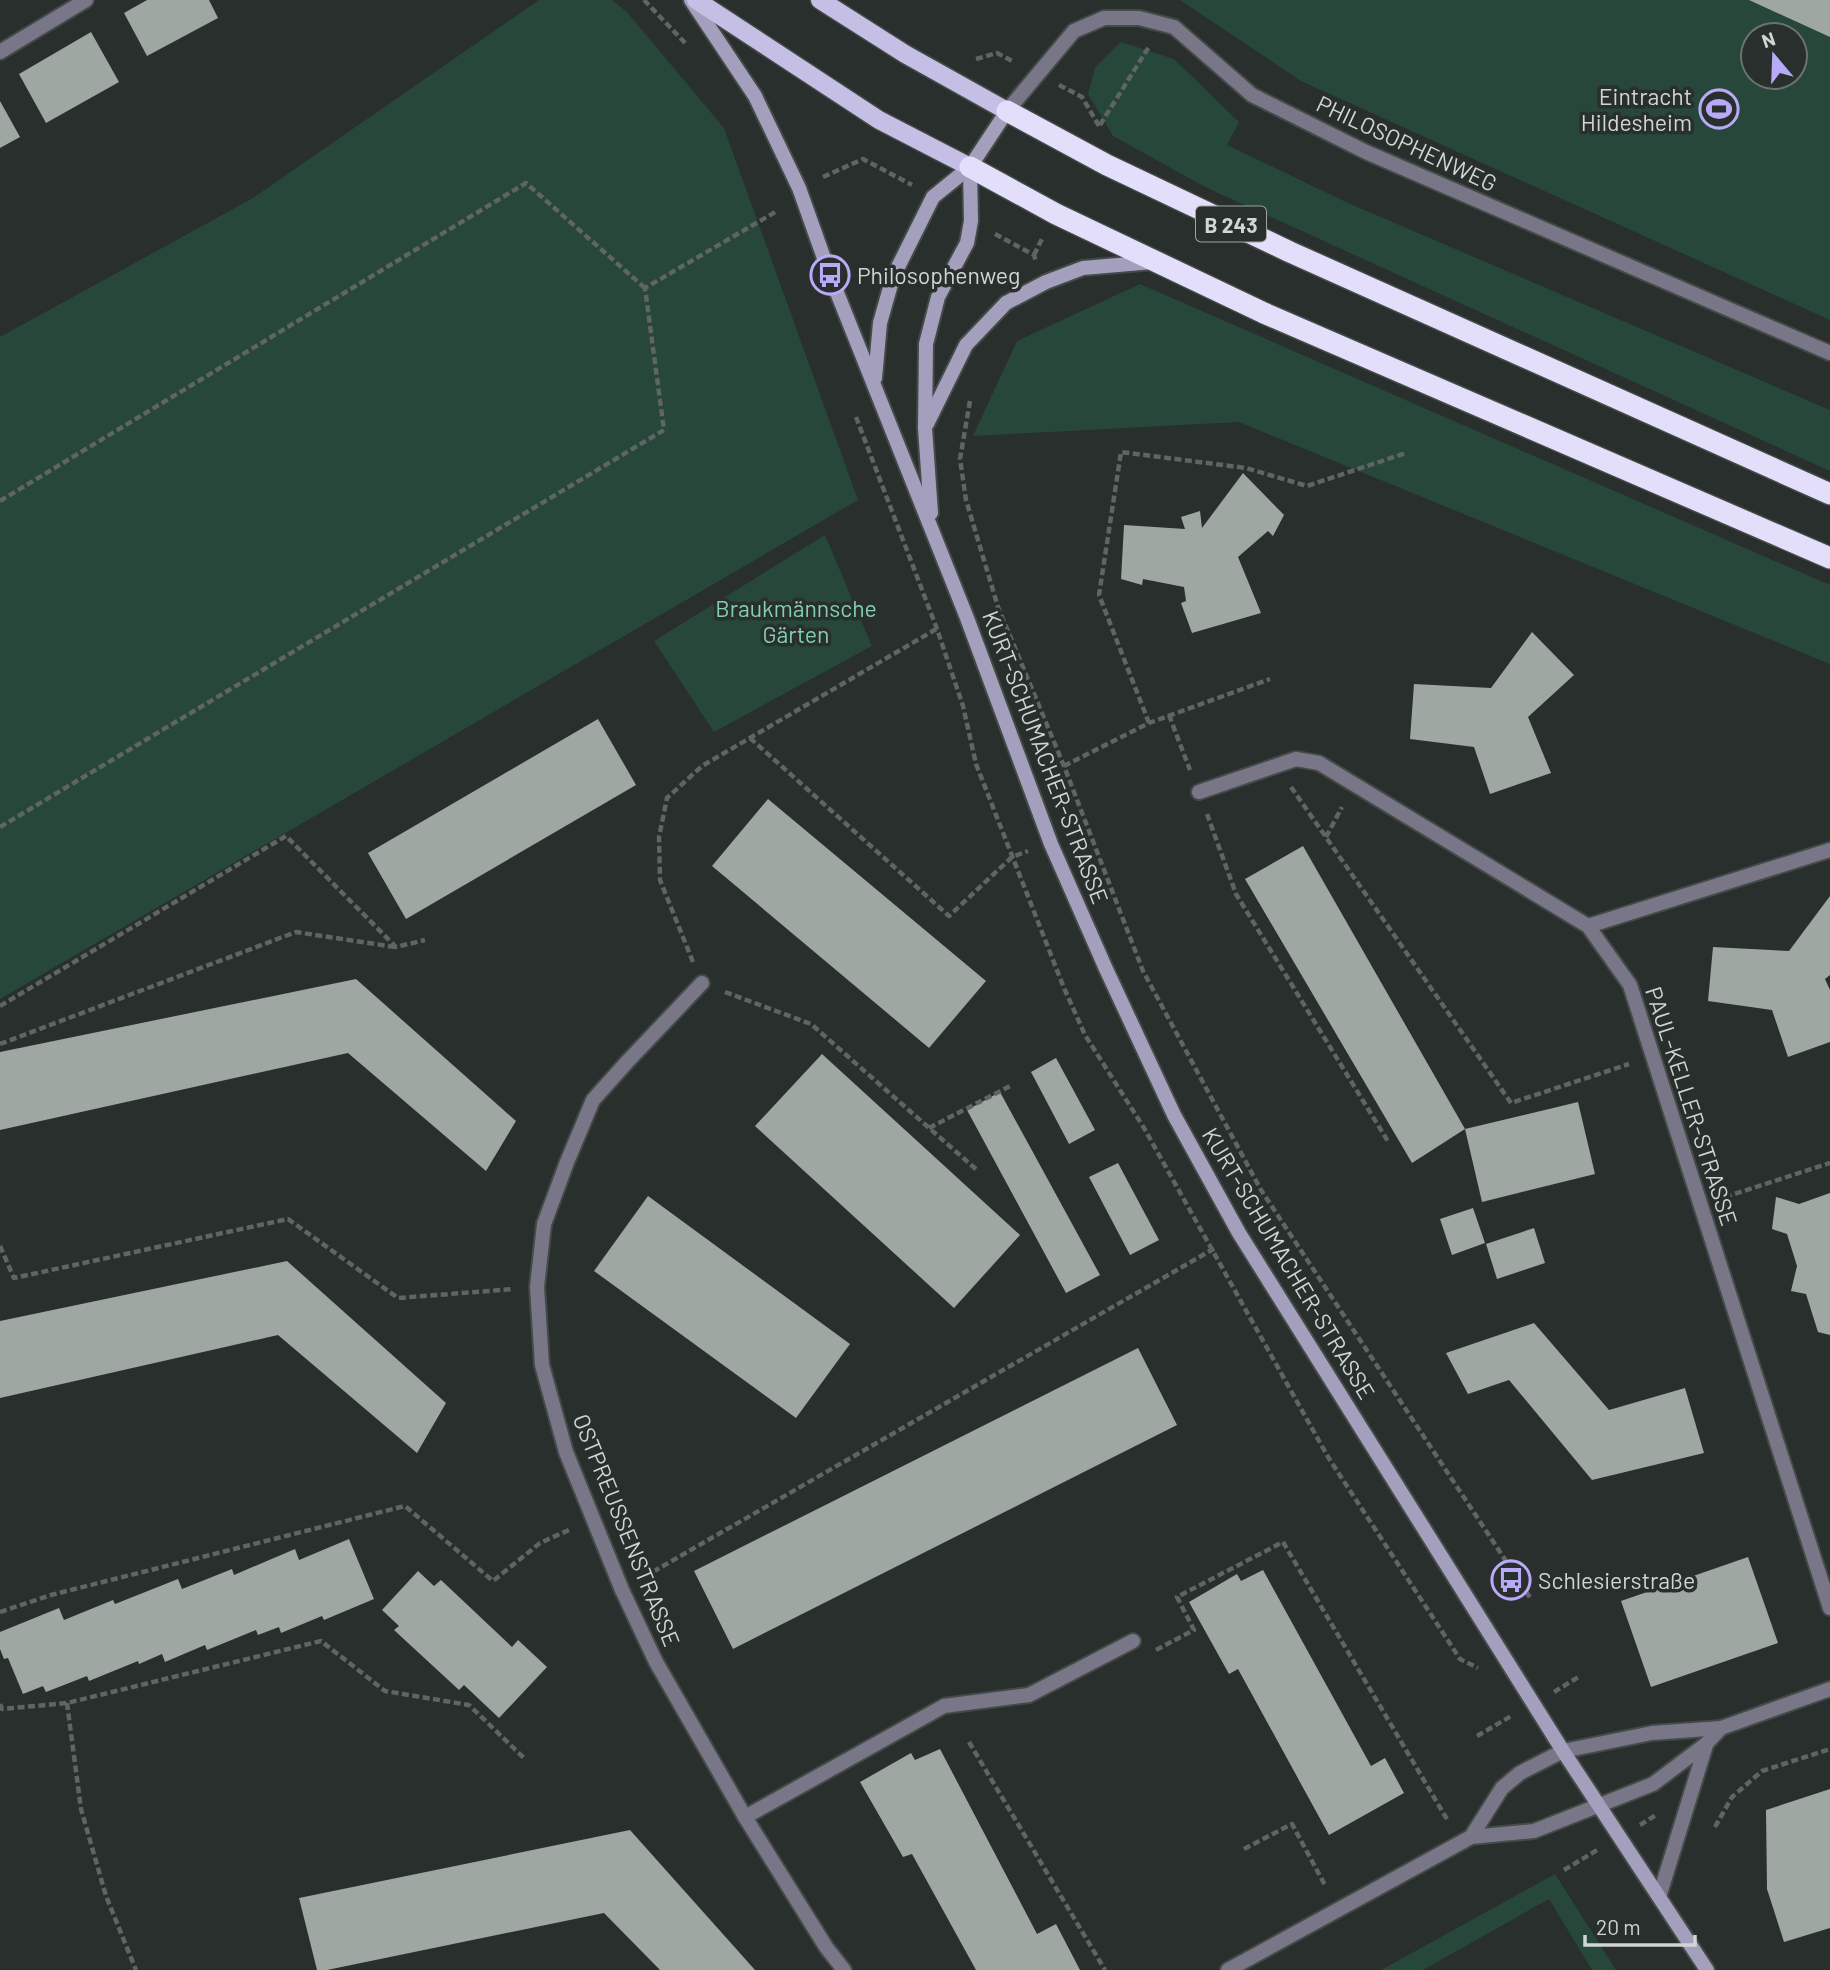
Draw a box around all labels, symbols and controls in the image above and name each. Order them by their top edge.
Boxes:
north arrow [1739,21,1809,91]
text: N [1759,27,1778,52]
place label: Eintracht Hildesheim [1581,82,1692,136]
sports icon: Eintracht Hildesheim [1698,88,1740,130]
street label: PHILOSOPHENWEG [1312,89,1502,197]
road number: B 243 [1196,206,1266,242]
bus stop icon: Philosophenweg [809,254,851,296]
place label: Philosophenweg [857,261,1020,289]
park label: Braukmännsche Gärten [715,594,877,648]
street label: KURT-SCHUMACHER-STRASSE [977,606,1115,908]
street label: PAUL-KELLER-STRASSE [1640,983,1744,1229]
street label: KURT-SCHUMACHER-STRASSE [1197,1122,1381,1404]
street label: OSTPREUSSENSTRASSE [568,1410,686,1650]
bus stop icon: Schlesierstraße [1490,1559,1532,1601]
place label: Schlesierstraße [1538,1566,1695,1594]
scale bar [1585,1904,1695,1948]
text: 20 m [1596,1914,1641,1939]

